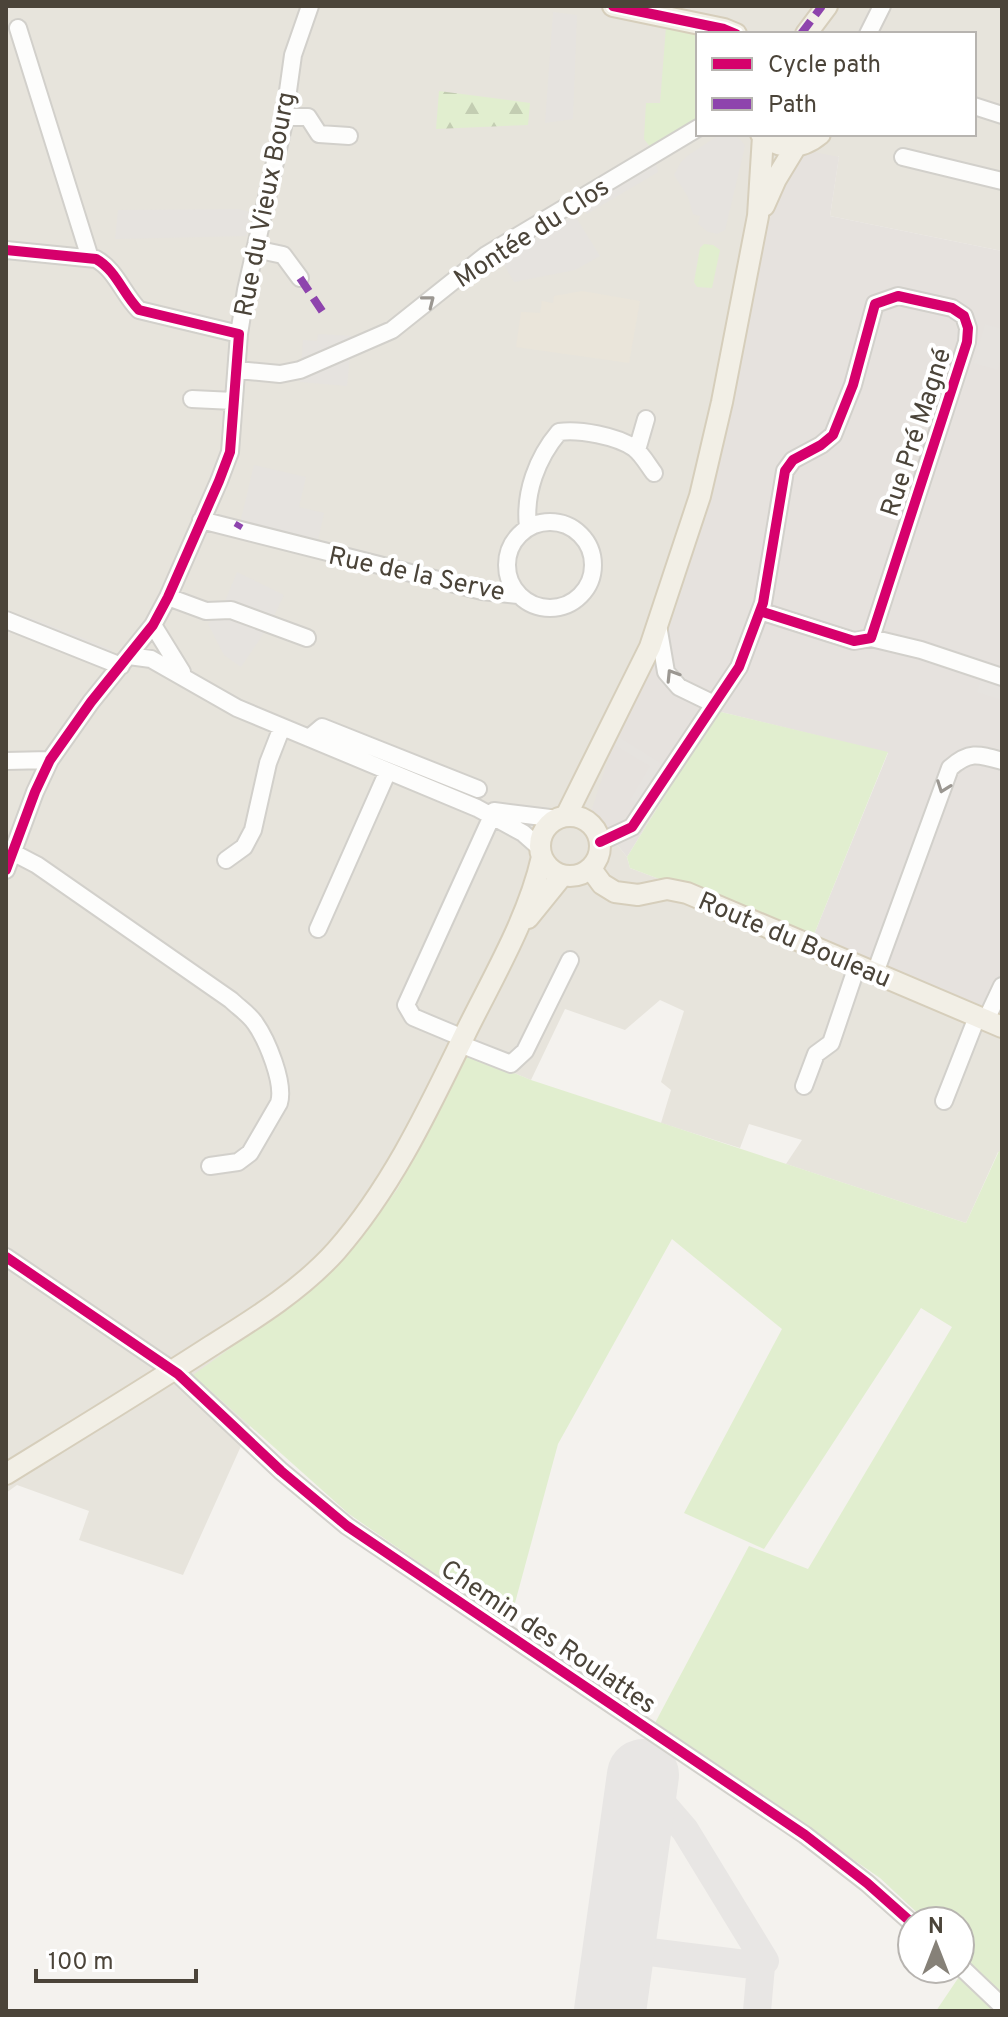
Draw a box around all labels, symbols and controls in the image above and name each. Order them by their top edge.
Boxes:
legend [696,32,976,136]
text: Cycle path [768,51,881,81]
street label: Rue du Vieux Bourg [228,89,304,320]
text: Path [768,91,817,121]
street label: Montée du Clos [448,172,616,297]
one-way arrow [420,297,435,311]
street label: Rue Pré Magné [875,344,960,521]
street label: Rue de la Serve [325,541,508,610]
one-way arrow [666,670,681,684]
one-way arrow [936,779,953,793]
street label: Route du Bouleau [693,886,895,997]
street label: Chemin des Roulattes [434,1554,662,1722]
north arrow [896,1905,976,1985]
text: N [928,1914,944,1941]
scale bar [36,1933,196,1983]
text: 100 m [48,1948,114,1978]

